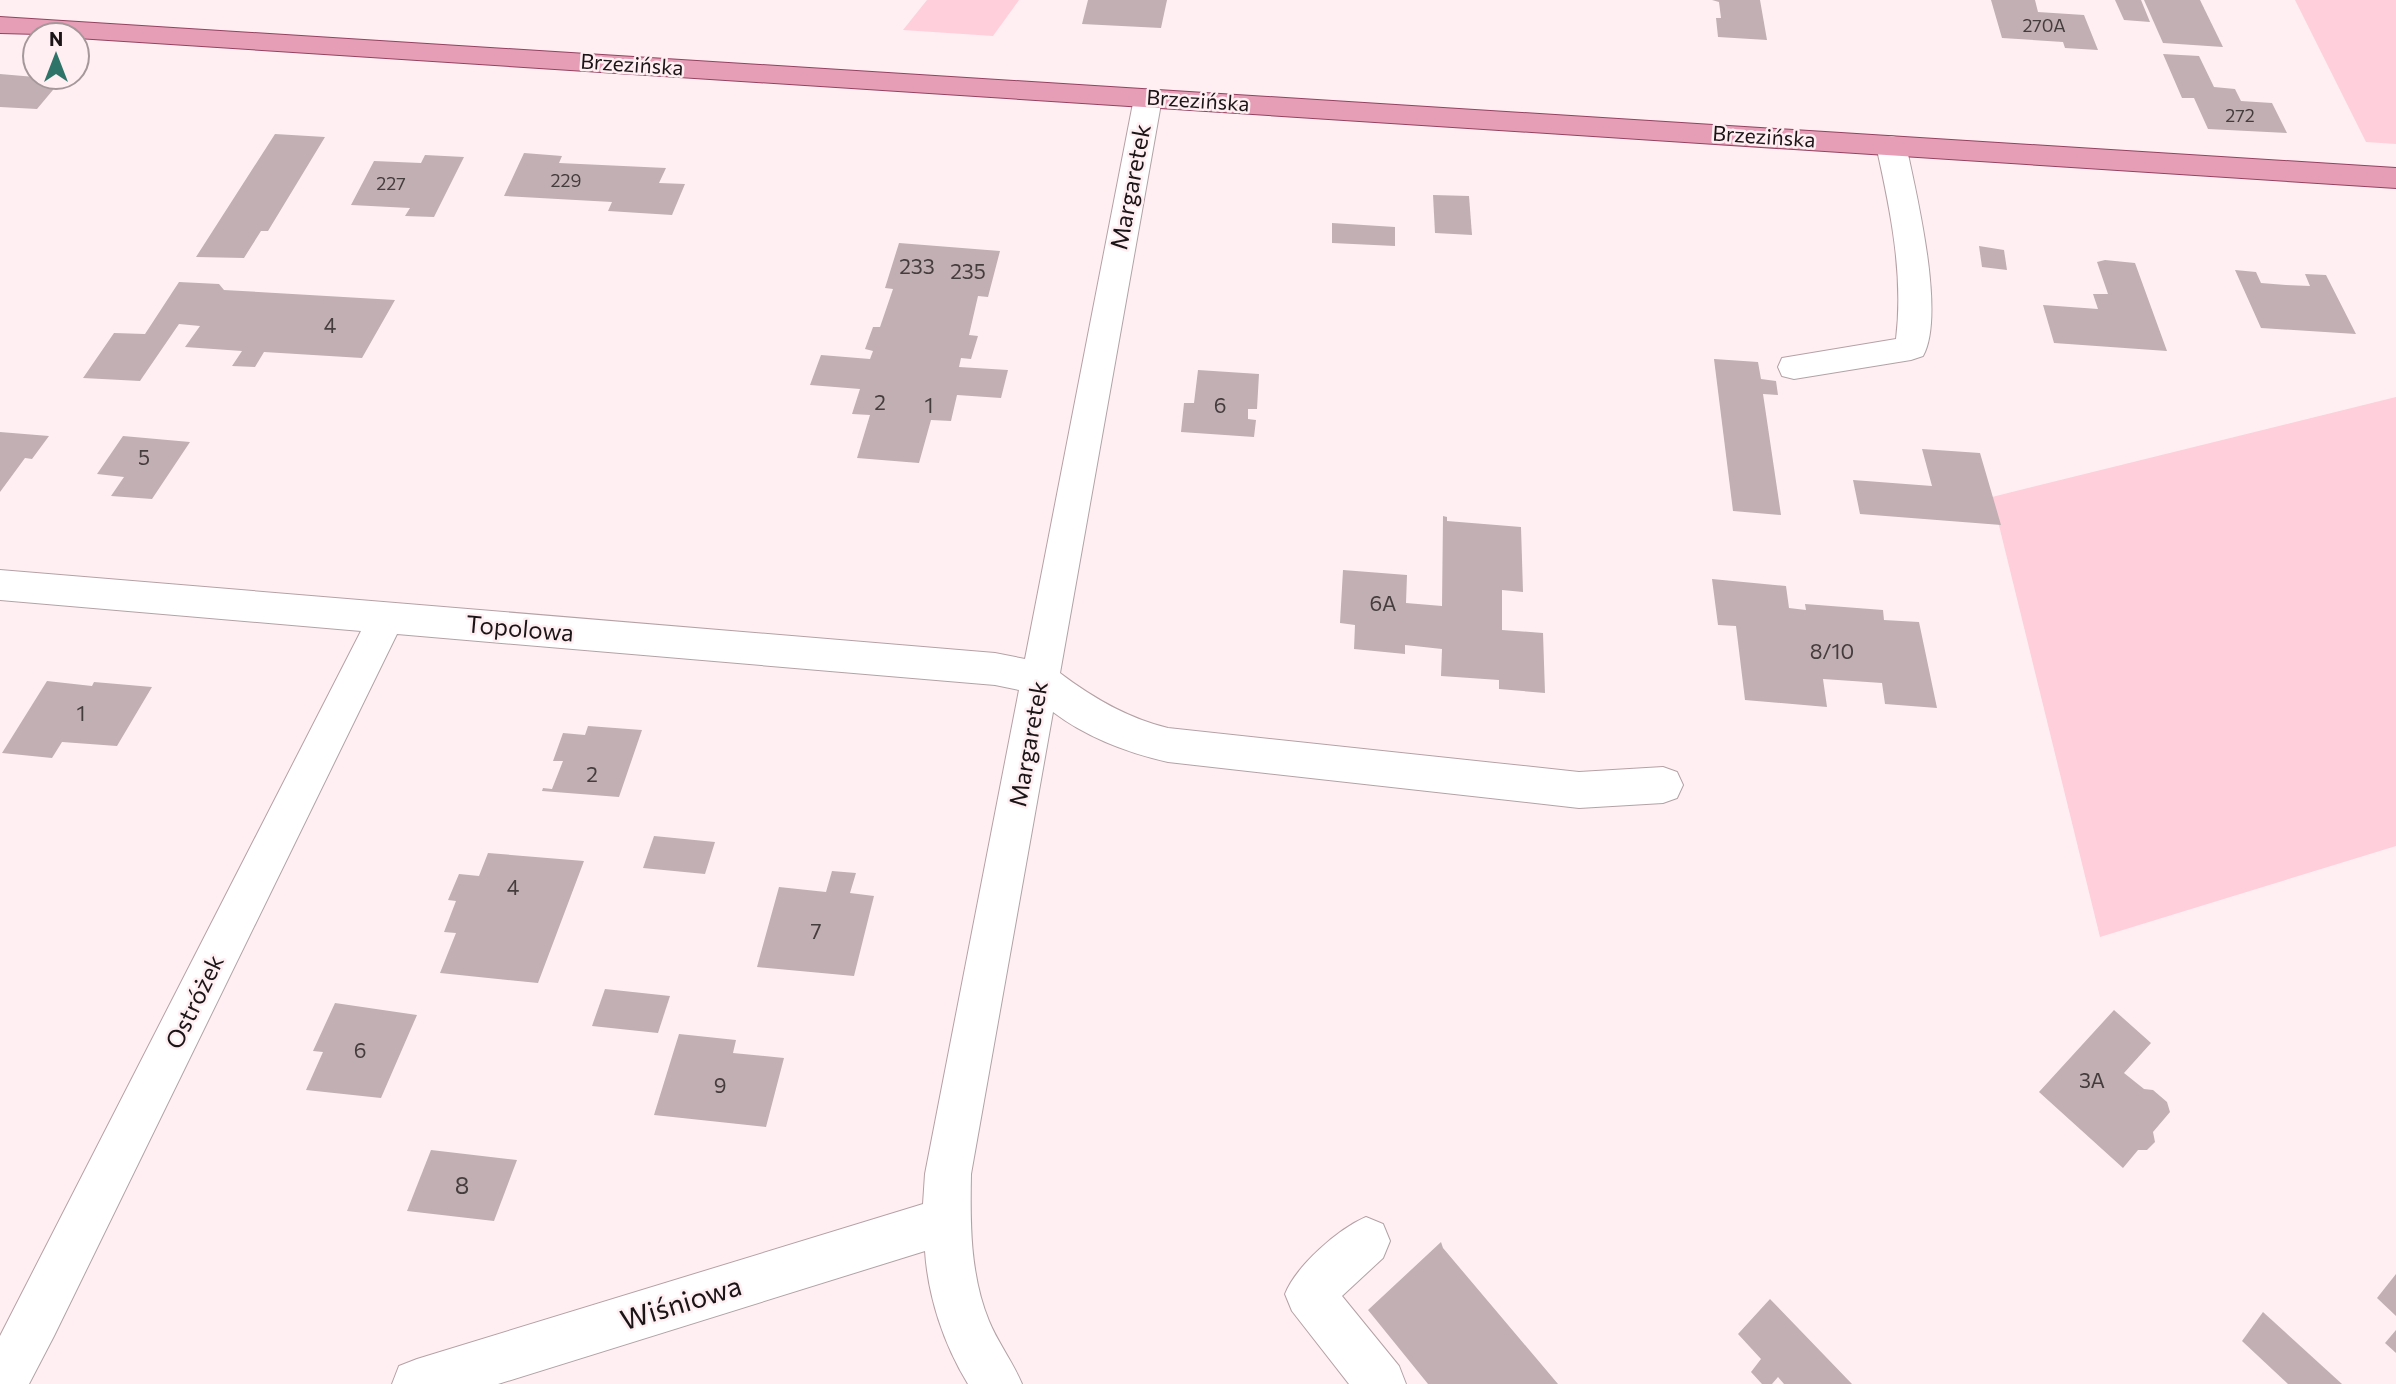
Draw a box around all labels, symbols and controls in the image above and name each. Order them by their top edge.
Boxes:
house number: 270A [2022,14,2066,36]
north arrow [21,21,91,91]
text: N [49,27,63,50]
street label: Brzezińska [580,47,684,80]
street label: Brzezińska [1146,83,1250,116]
house number: 272 [2225,104,2255,126]
street label: Brzezińska [1712,119,1816,152]
street label: Margaretek [1103,121,1156,252]
house number: 229 [551,169,581,191]
house number: 227 [376,172,406,194]
house number: 233 [899,253,935,278]
house number: 235 [950,258,986,283]
house number: 4 [324,312,337,337]
house number: 2 [874,389,886,414]
house number: 1 [925,392,933,417]
house number: 6 [1214,392,1226,417]
house number: 5 [138,444,150,469]
house number: 6A [1370,590,1396,615]
street label: Topolowa [465,608,575,647]
house number: 8/10 [1810,638,1854,663]
street label: Margaretek [1002,679,1053,809]
house number: 1 [77,700,85,725]
house number: 2 [586,761,598,786]
house number: 4 [507,874,520,899]
house number: 7 [810,918,822,943]
street label: Ostróżek [158,949,229,1053]
house number: 6 [354,1037,366,1062]
house number: 3A [2079,1067,2105,1092]
house number: 9 [714,1072,726,1097]
house number: 8 [455,1170,469,1199]
street label: Wiśniowa [616,1268,745,1337]

